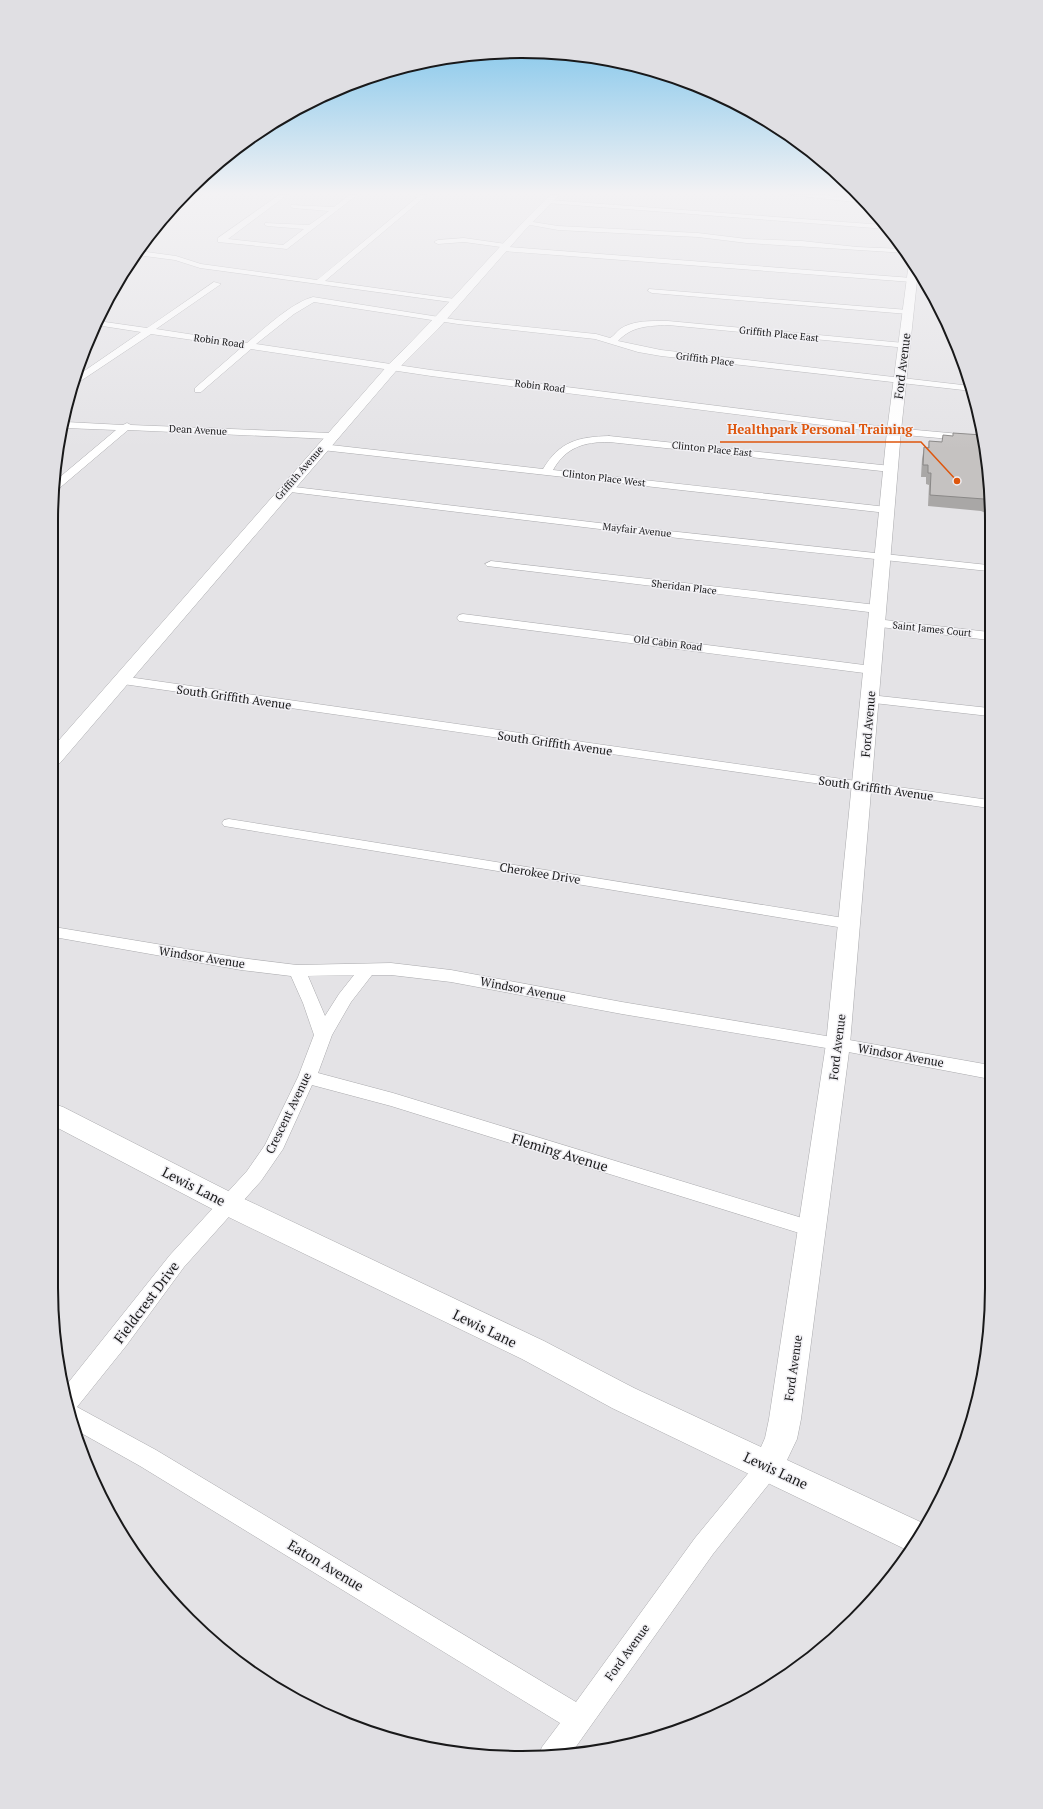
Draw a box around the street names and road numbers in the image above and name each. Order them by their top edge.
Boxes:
street label: Griffith Place East [739,323,820,345]
street label: Robin Road [193,331,246,351]
street label: Ford Avenue [891,332,913,400]
street label: Griffith Place [675,349,735,369]
street label: Robin Road [514,376,566,396]
street label: Dean Avenue [169,422,227,438]
street label: Clinton Place East [671,438,753,460]
street label: Griffith Avenue [272,443,326,503]
street label: Clinton Place West [562,466,647,490]
street label: Mayfair Avenue [602,520,672,540]
street label: Sheridan Place [651,577,717,597]
street label: Saint James Court [892,618,972,640]
street label: Old Cabin Road [633,632,703,654]
street label: South Griffith Avenue [176,682,292,712]
street label: Ford Avenue [858,690,878,758]
street label: South Griffith Avenue [497,728,613,758]
street label: South Griffith Avenue [818,773,934,803]
street label: Cherokee Drive [498,859,582,887]
street label: Windsor Avenue [158,943,246,971]
street label: Windsor Avenue [479,973,567,1005]
street label: Ford Avenue [826,1013,848,1081]
street label: Windsor Avenue [857,1040,945,1070]
street label: Crescent Avenue [262,1070,314,1156]
street label: Fleming Avenue [509,1128,611,1176]
street label: Lewis Lane [159,1162,229,1210]
street label: Fieldcrest Drive [109,1257,183,1347]
street label: Lewis Lane [450,1304,520,1352]
street label: Ford Avenue [781,1334,805,1402]
street label: Lewis Lane [741,1447,811,1493]
street label: Eaton Avenue [284,1535,368,1595]
street label: Ford Avenue [601,1621,653,1683]

